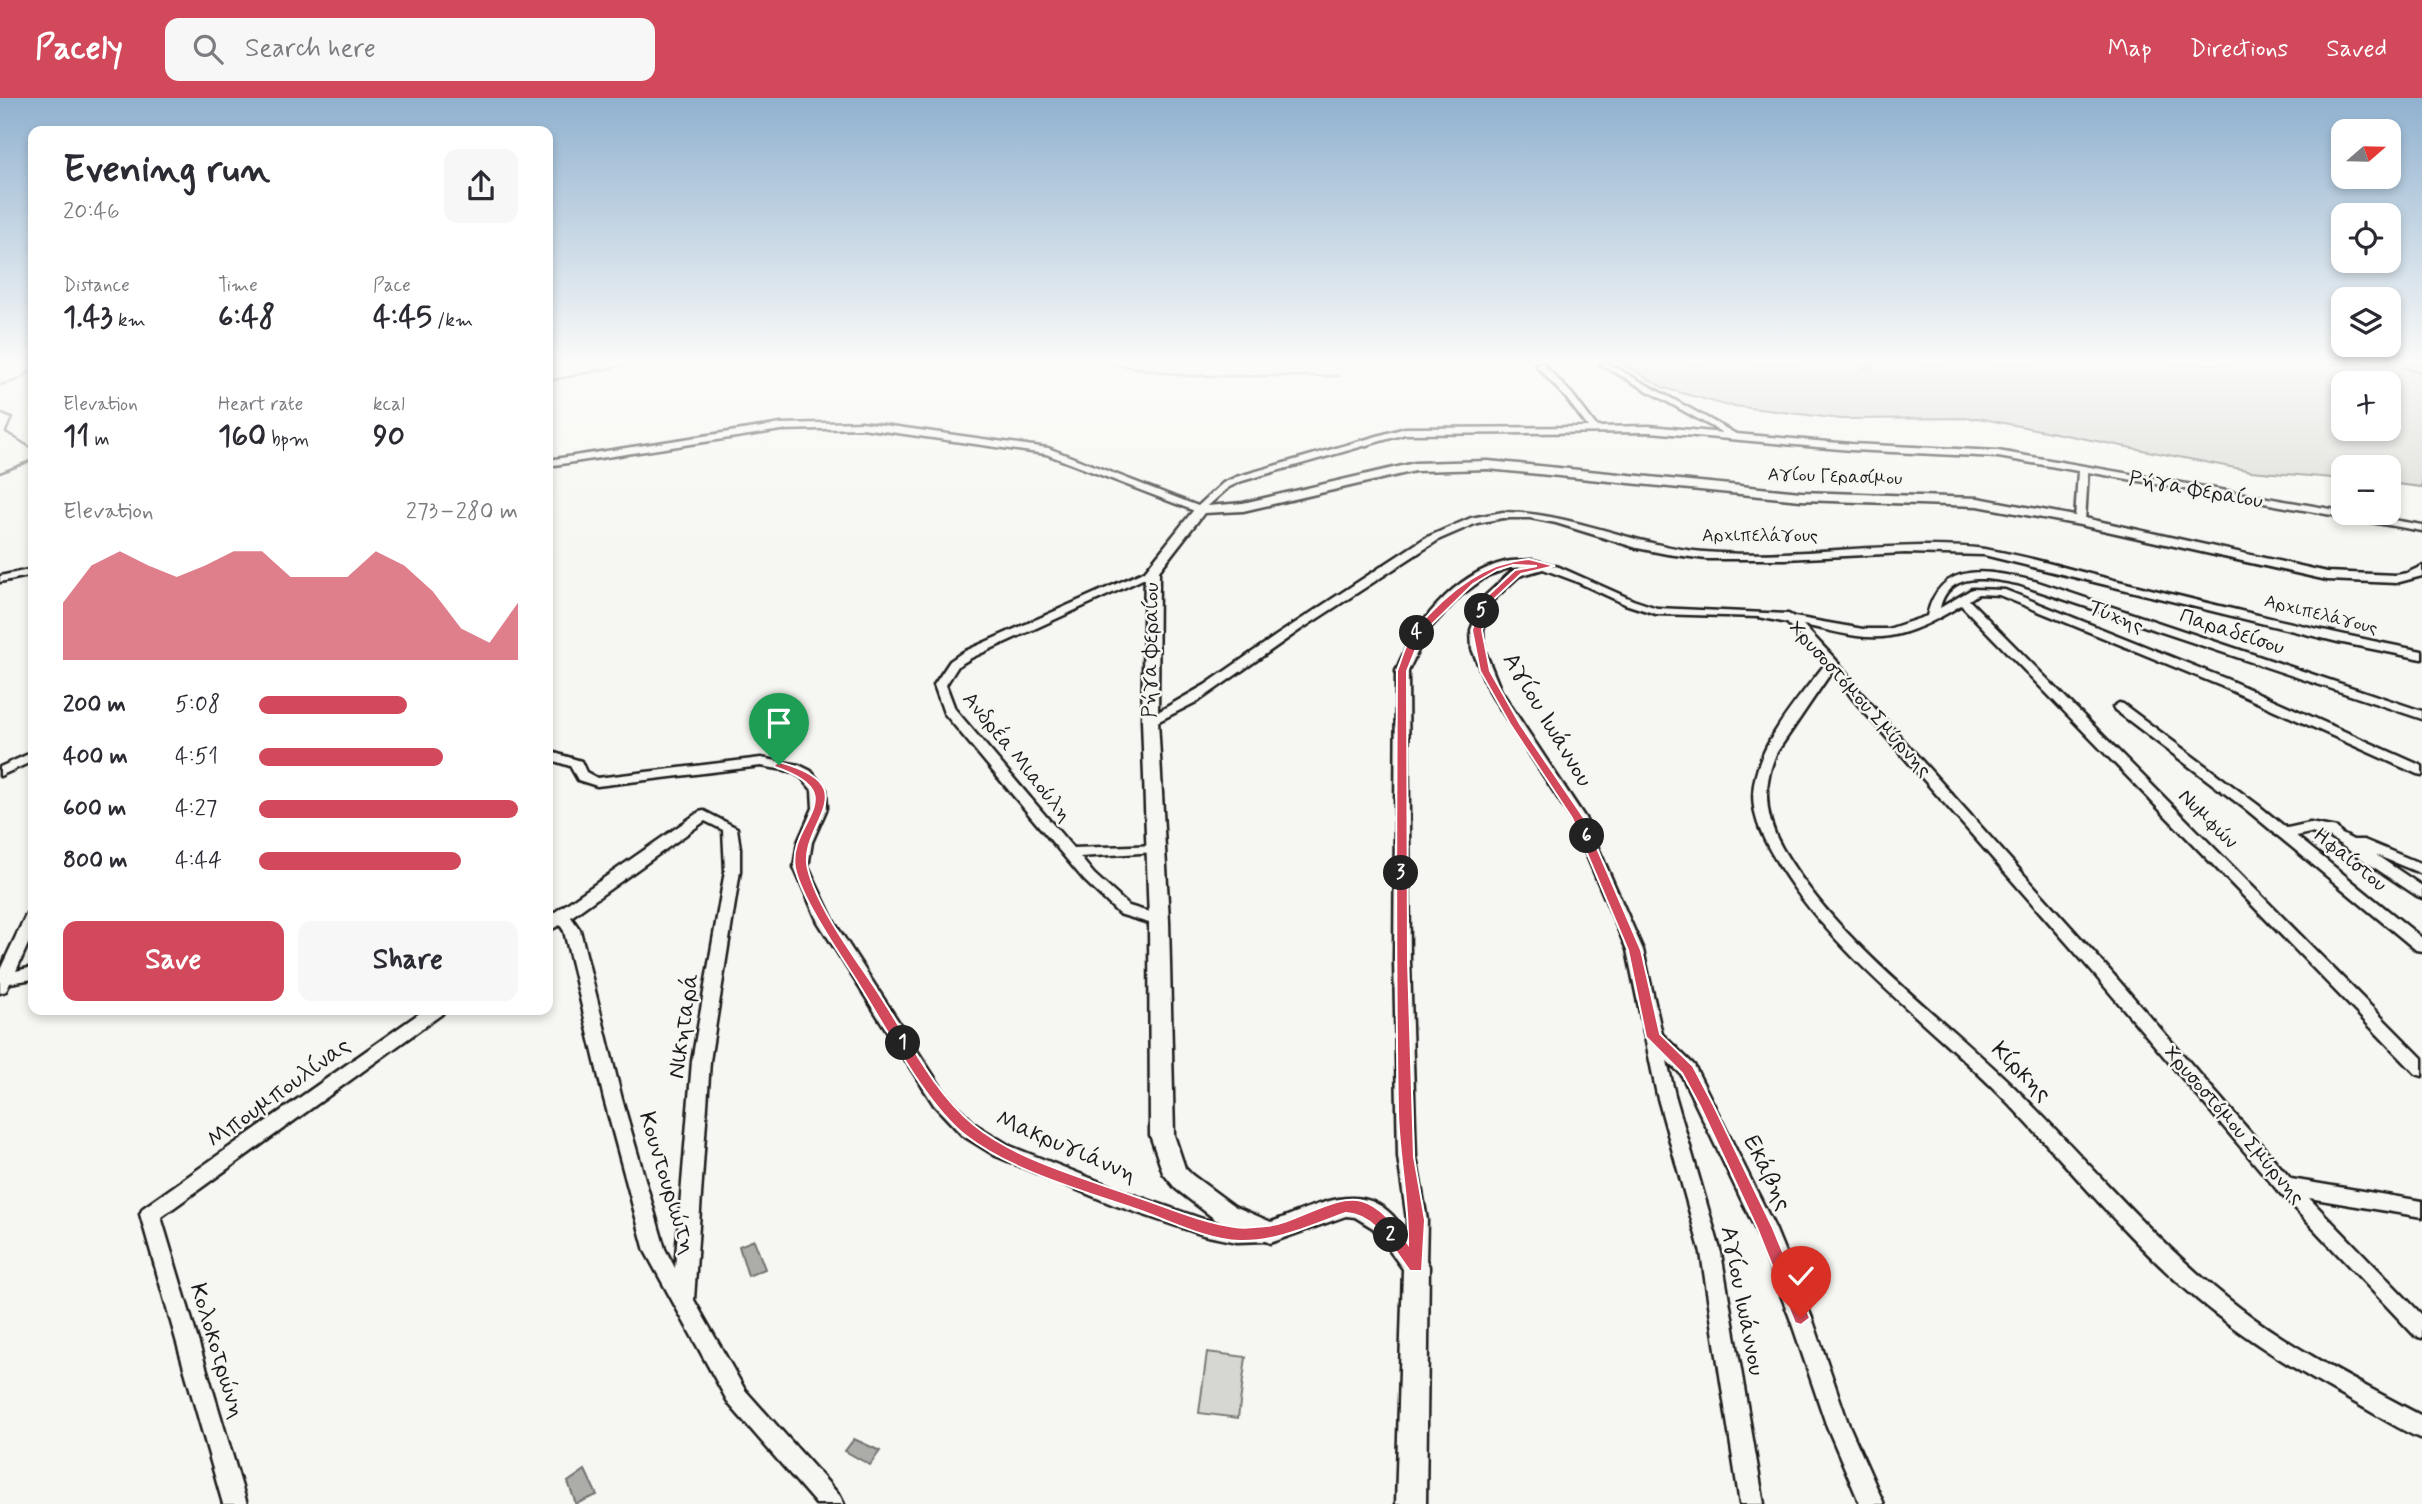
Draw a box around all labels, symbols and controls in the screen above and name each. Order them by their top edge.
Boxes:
search box [165,18,655,81]
text: Pacely [35,27,123,71]
icon: search [189,30,227,68]
text: Search here [245,32,376,66]
text: Map [2108,34,2152,65]
text: Directions [2190,34,2288,65]
text: Saved [2326,34,2387,65]
north arrow [2331,119,2401,189]
map controls [2331,119,2401,525]
text: Evening run [63,146,270,195]
button: share [444,149,518,223]
text: 20:46 [63,197,120,227]
button: locate [2331,203,2401,273]
text: Distance [63,273,130,298]
text: Time [218,273,258,298]
text: Pace [373,273,411,298]
button: layers [2331,287,2401,357]
text: 1.43 [63,298,113,337]
text: 6:48 [218,298,275,337]
text: 4:45 [373,298,432,337]
text: km [113,308,146,333]
text: /km [432,308,473,333]
button: + [2331,371,2401,441]
text: Elevation [63,392,138,417]
text: Heart rate [218,392,303,417]
text: kcal [373,392,405,417]
text: 11 [63,417,89,456]
text: 160 [218,417,266,456]
text: 90 [373,417,405,456]
text: m [89,427,110,452]
text: bpm [266,427,309,452]
button: − [2331,455,2401,525]
street label: Αγίου Γερασίμου [1767,463,1903,491]
street label: Ρήγα Φεραίου [2127,464,2265,516]
text: Elevation [63,497,154,527]
text: 273–280 m [406,497,518,527]
street label: Αρχιπελάγους [1702,524,1818,548]
street label: Ρήγα Φεραίου [1136,582,1166,718]
street label: Αρχιπελάγους [2262,589,2380,641]
street label: Τύχης [2084,593,2148,641]
pin: 5 [1464,594,1500,628]
text: 5 [1476,598,1487,623]
street label: Παραδείσου [2176,602,2288,662]
street label: Χρυσοστόμου Σμύρνης [1782,615,1938,783]
pin: 4 [1400,616,1434,650]
text: 4 [1411,620,1422,645]
street label: Αγίου Ιωάννου [1495,647,1599,793]
street label: Ανδρέα Μιαούλη [956,685,1079,828]
text: 200 m [63,690,126,720]
text: 5:08 [175,690,220,720]
pin [749,693,809,765]
icon: arrive [760,704,798,742]
text: 400 m [63,742,128,772]
text: 4:51 [175,742,218,772]
street label: Νυμφών [2172,783,2244,855]
text: 600 m [63,794,126,824]
text: 4:27 [175,794,217,824]
pin: 6 [1570,818,1604,854]
street label: Ηφαίστου [2307,822,2393,898]
text: 6 [1582,823,1591,848]
text: 800 m [63,846,127,876]
text: 4:44 [175,846,222,876]
pin: 3 [1384,856,1418,890]
text: 3 [1396,860,1405,885]
button: Save [63,921,284,1001]
button: Share [298,921,518,1001]
street label: Νικηταρά [661,971,707,1081]
pin: 1 [886,1026,920,1060]
street label: Μπουμπουλίνας [201,1030,357,1156]
text: 1 [898,1030,907,1055]
street label: Κίρκης [1984,1035,2058,1109]
street label: Χρυσοστόμου Σμύρνης [2157,1040,2311,1210]
street label: Μακρυγιάννη [991,1103,1141,1191]
street label: Κουντουριώτη [631,1108,703,1258]
street label: Εκάβης [1735,1130,1799,1216]
pin: 2 [1374,1218,1408,1252]
text: 2 [1386,1222,1395,1247]
street label: Αγίου Ιωάννου [1712,1224,1772,1379]
pin [1771,1246,1831,1318]
icon: check [1782,1257,1820,1295]
street label: Κολοκοτρώνη [182,1280,252,1422]

